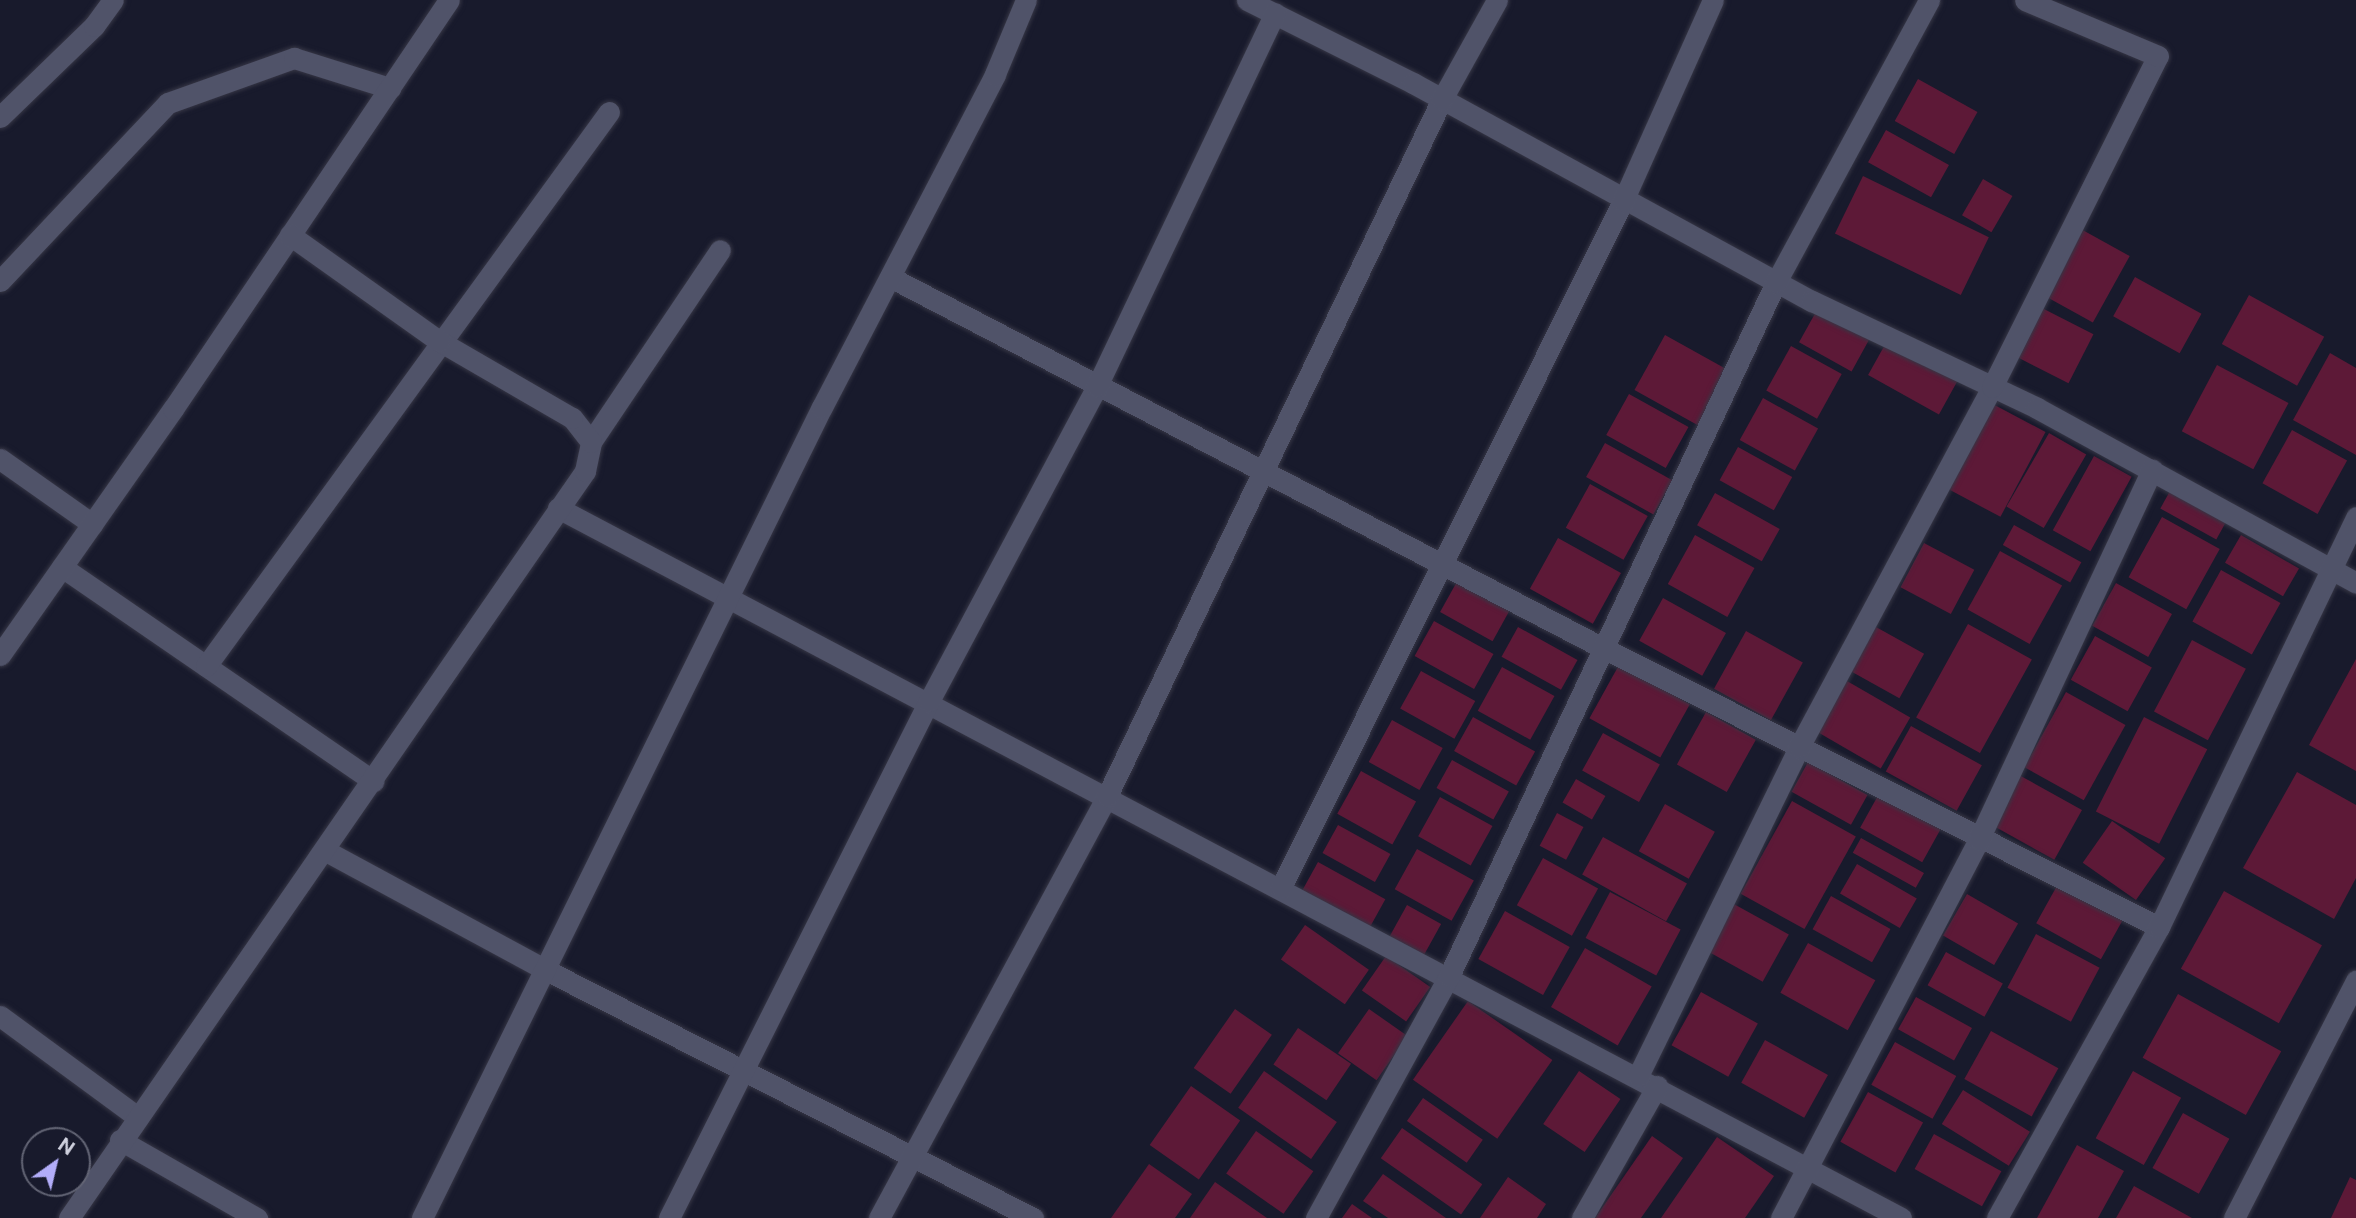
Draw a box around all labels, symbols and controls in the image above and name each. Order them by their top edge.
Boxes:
north arrow [21,1127,91,1197]
text: N [54,1133,79,1160]

